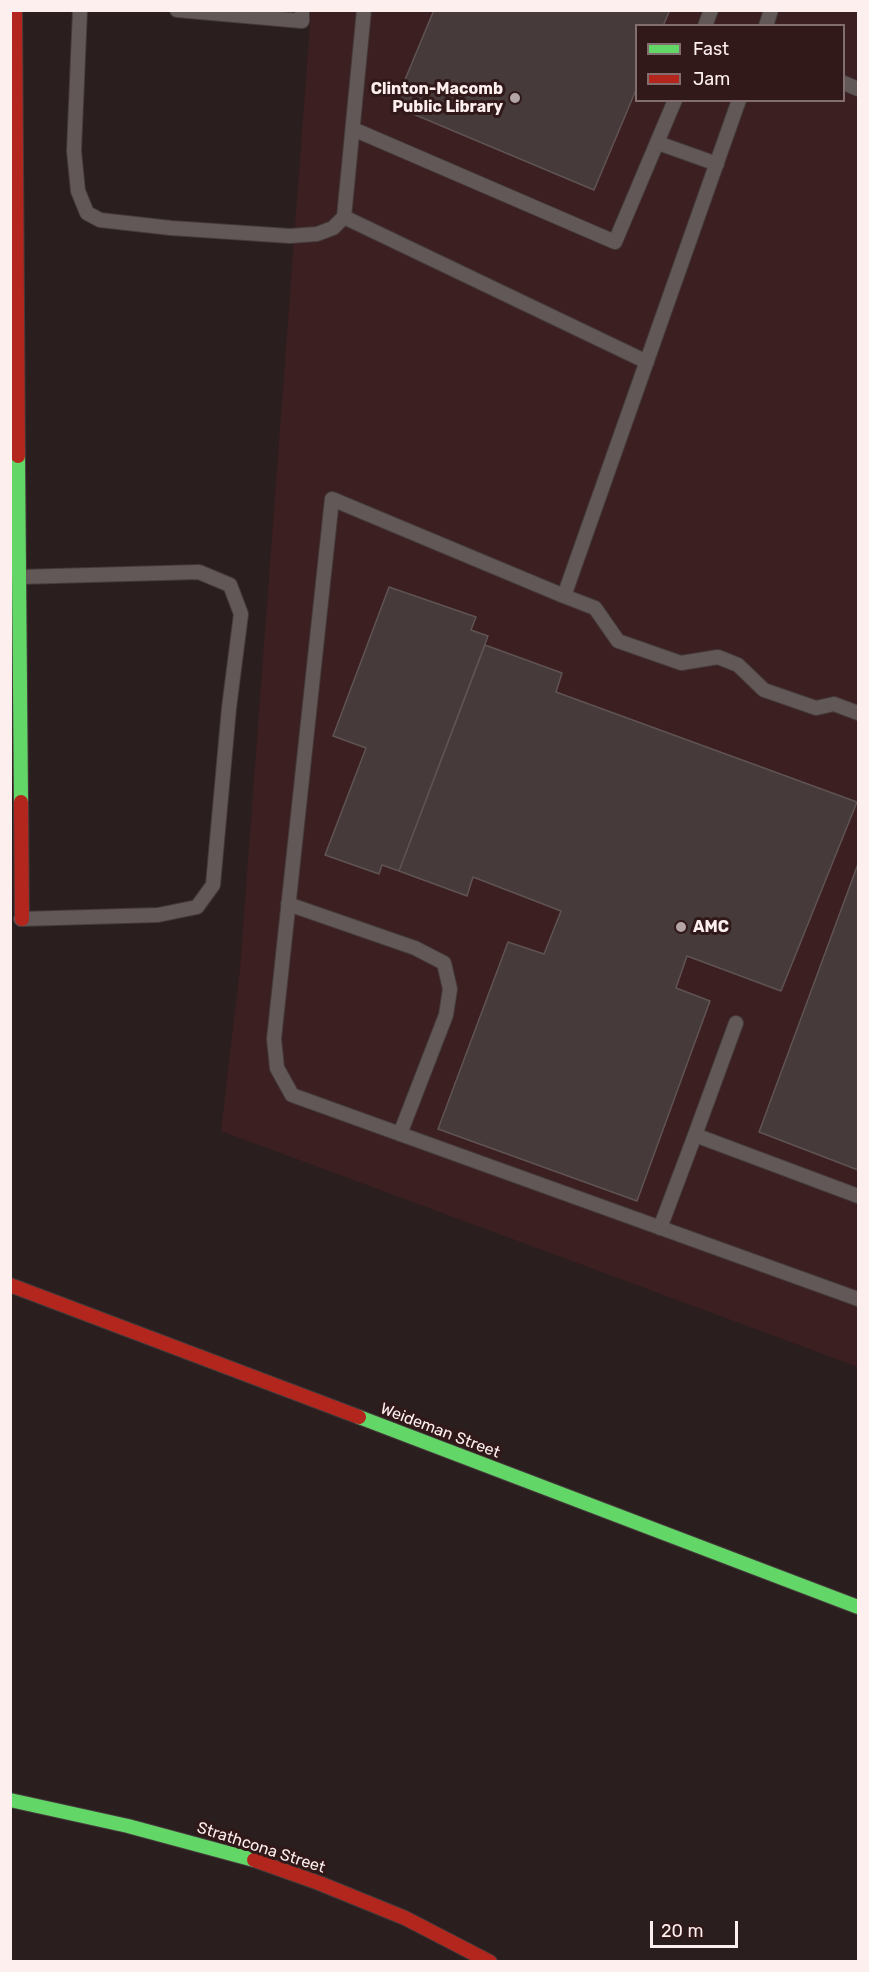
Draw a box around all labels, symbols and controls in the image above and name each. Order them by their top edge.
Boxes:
legend [635,24,845,102]
text: Fast [693,38,729,60]
text: Jam [693,68,730,90]
place label: Clinton-Macomb Public Library [371,79,503,117]
marker: Clinton-Macomb Public Library [508,91,522,105]
place label: AMC [693,917,729,937]
marker: AMC [674,920,688,934]
street label: Weideman Street [377,1399,503,1463]
street label: Strathcona Street [194,1818,328,1878]
scale bar [653,1909,742,1947]
text: 20 m [661,1920,703,1942]

